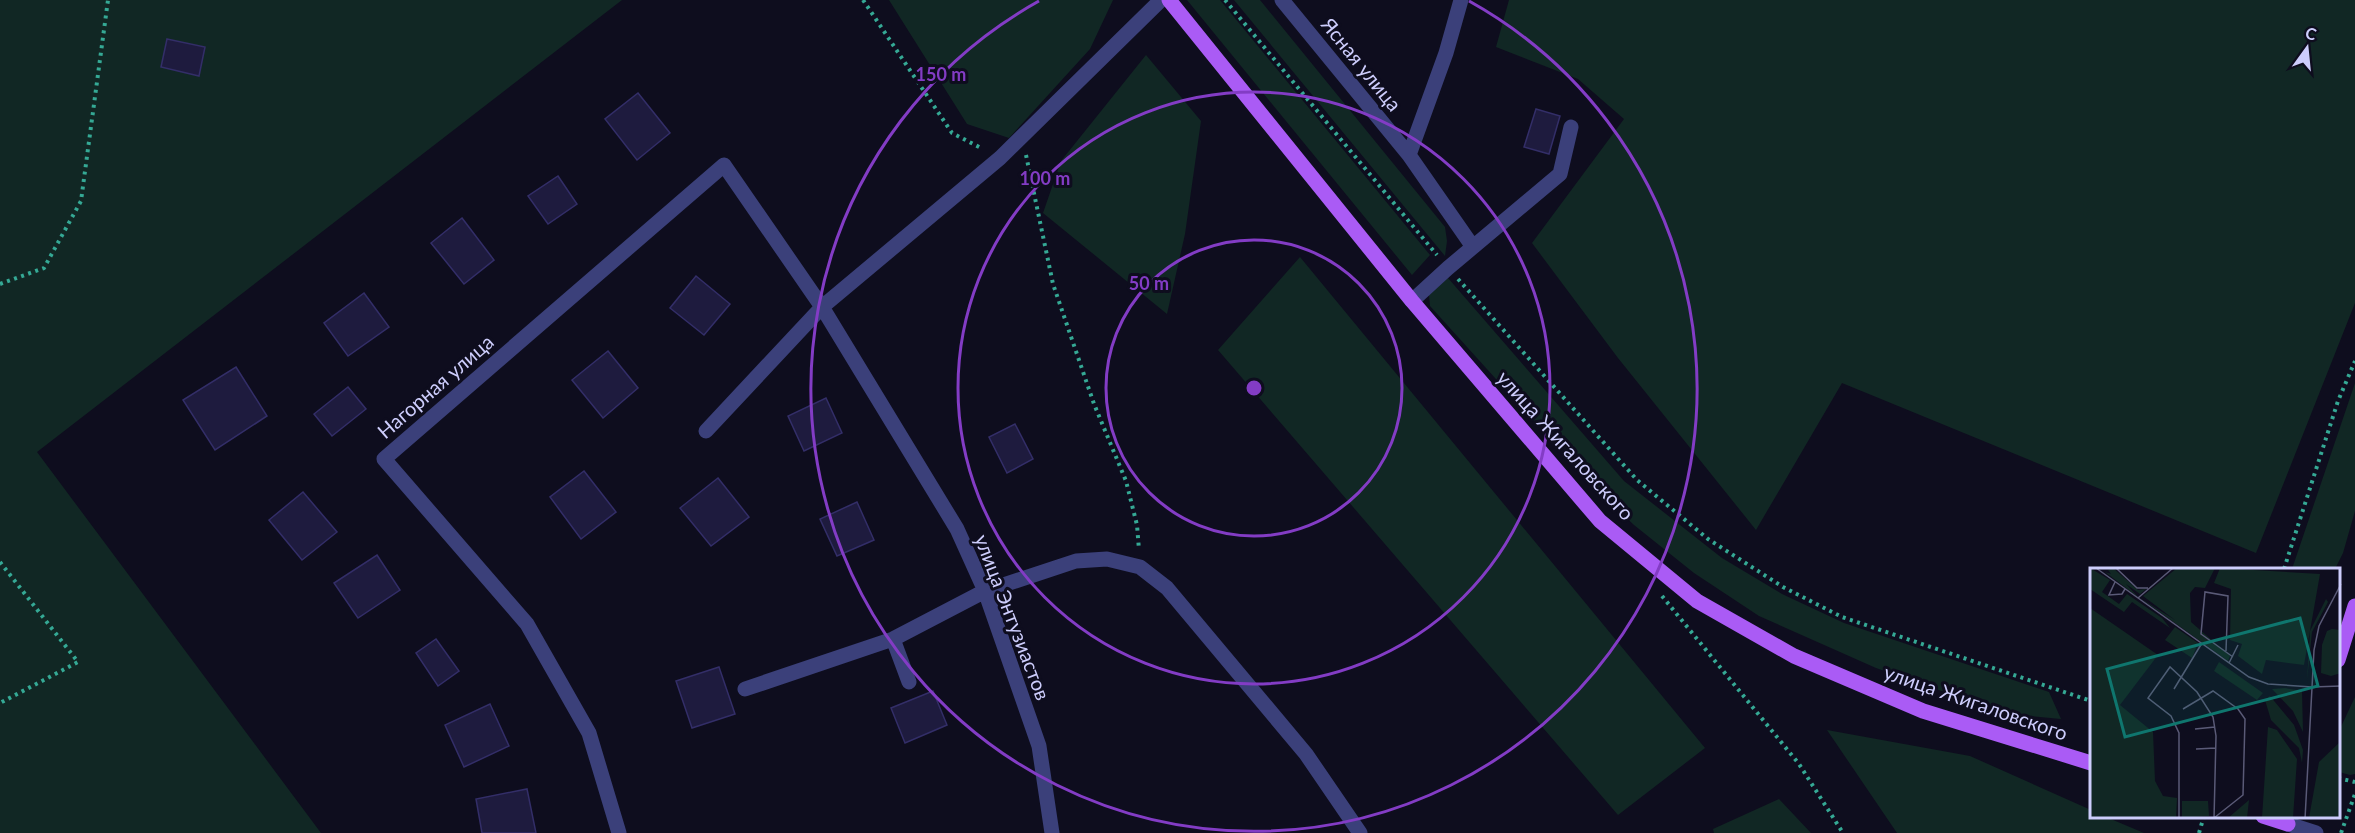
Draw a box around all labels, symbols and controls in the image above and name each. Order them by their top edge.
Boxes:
street label: Ясная улица [1316,12,1407,116]
north arrow [2277,18,2337,78]
text: С [2303,22,2319,44]
text: 150 m [916,63,966,85]
text: 100 m [1020,167,1070,189]
text: 50 m [1129,272,1169,294]
street label: Нагорная улица [372,329,498,443]
street label: улица Жигаловского [1493,365,1639,525]
centre of rings [1244,378,1264,398]
street label: улица Энтузиастов [970,531,1056,703]
inset map [2090,568,2340,818]
street label: улица Жигаловского [1881,659,2071,745]

